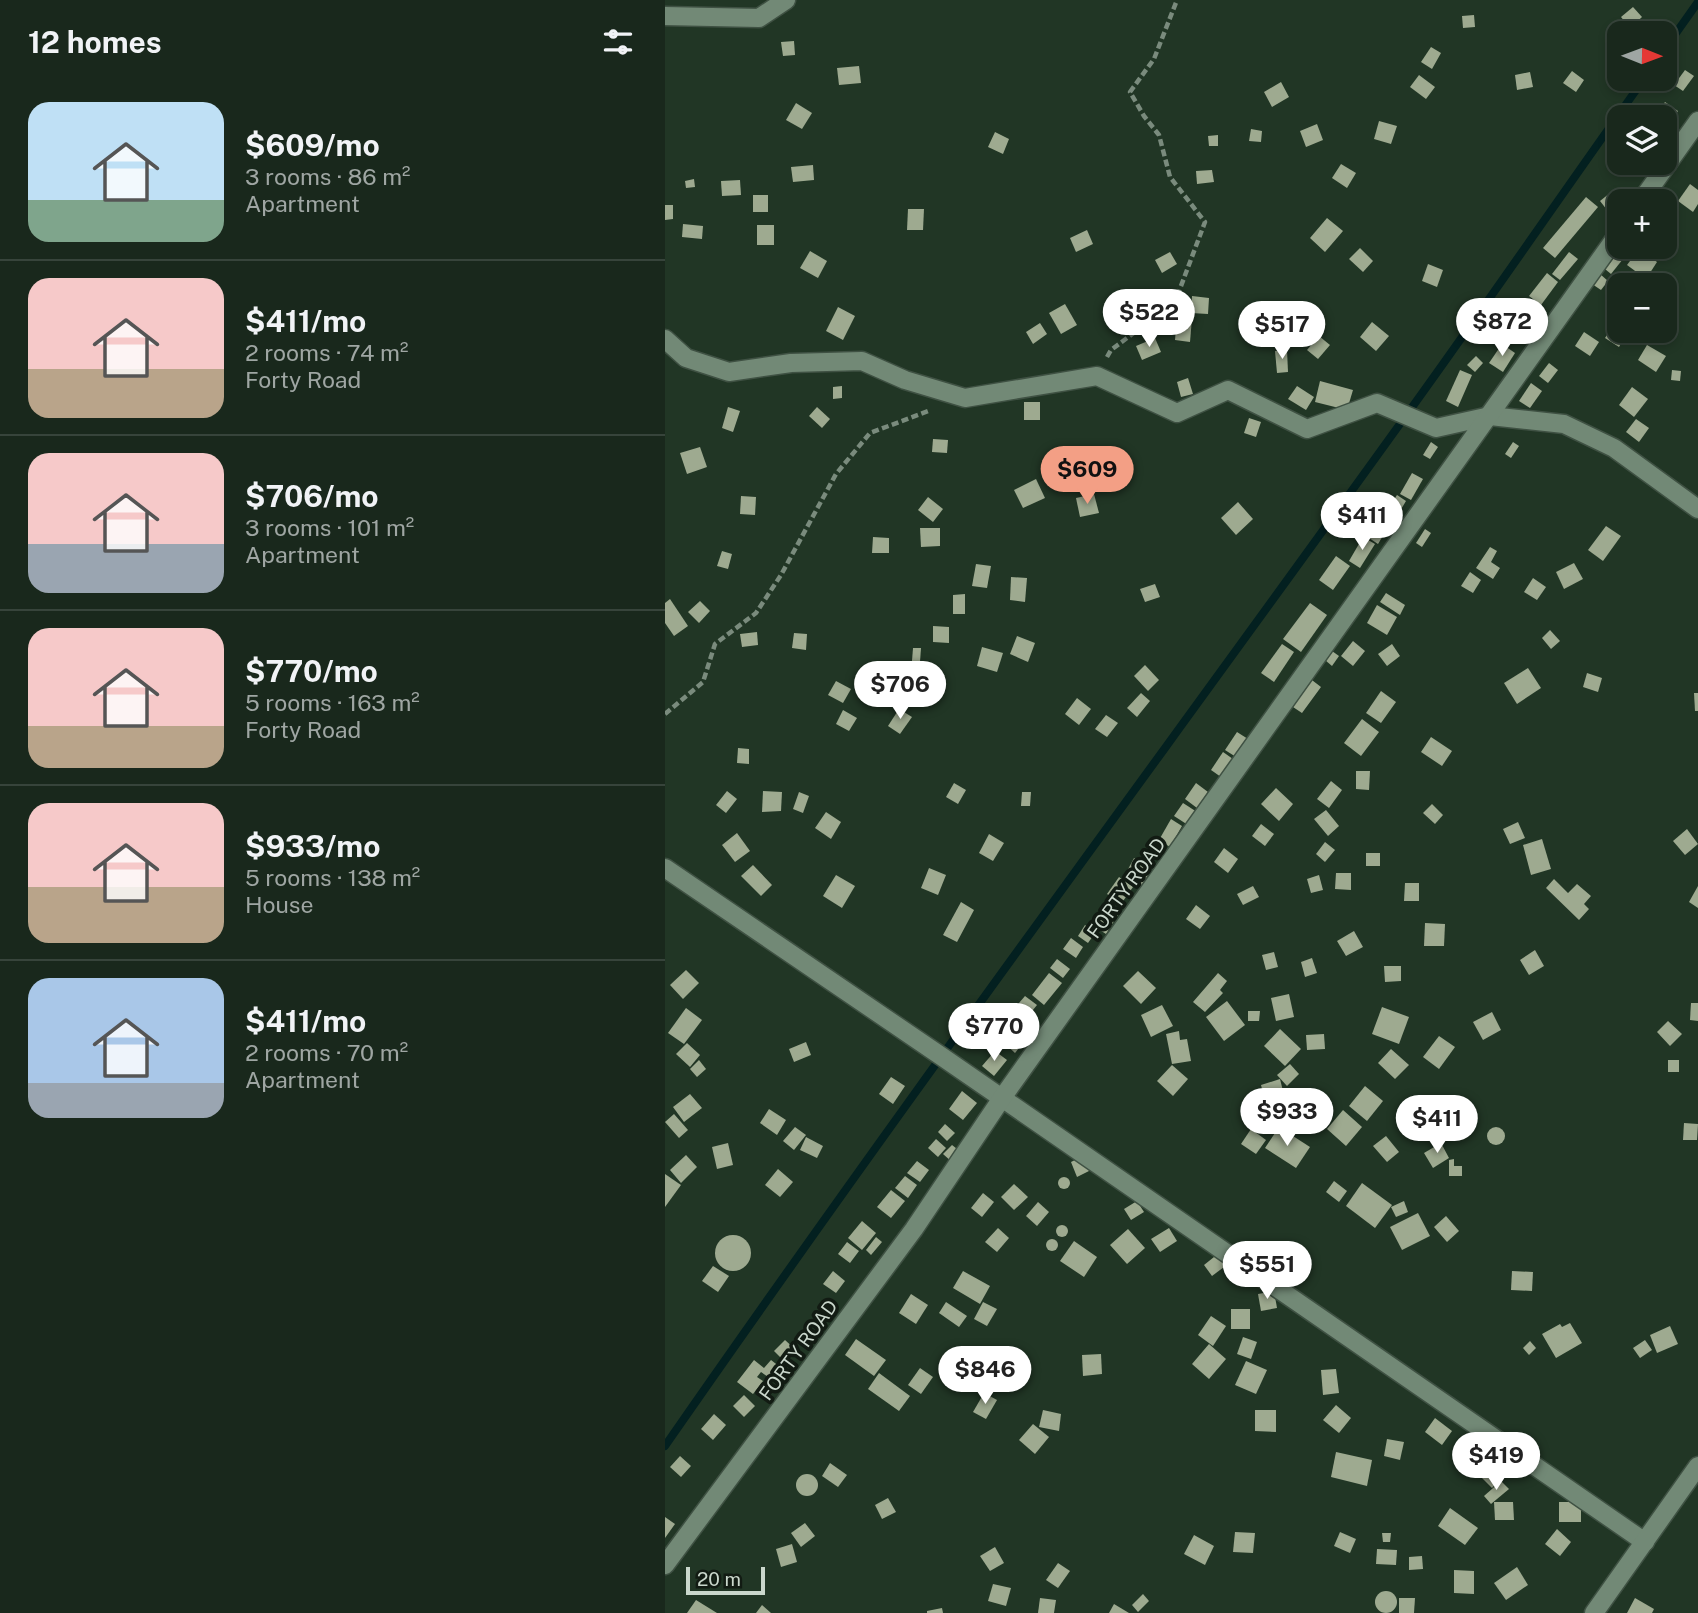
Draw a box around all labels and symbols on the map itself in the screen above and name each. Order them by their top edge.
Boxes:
north arrow [1607,21,1677,91]
pin: $522 [1108,290,1190,349]
pin: $872 [1461,298,1543,358]
pin: $517 [1241,302,1323,361]
pin: $609 [1046,447,1128,506]
pin: $411 [1321,492,1403,552]
pin: $706 [859,662,941,721]
street label: FORTY ROAD [1082,834,1170,942]
pin: $770 [953,1004,1035,1063]
pin: $933 [1246,1088,1328,1148]
pin: $411 [1396,1096,1478,1155]
pin: $551 [1226,1242,1308,1301]
street label: FORTY ROAD [754,1296,842,1404]
pin: $846 [944,1346,1026,1406]
pin: $419 [1455,1432,1537,1492]
scale bar [686,1564,765,1596]

